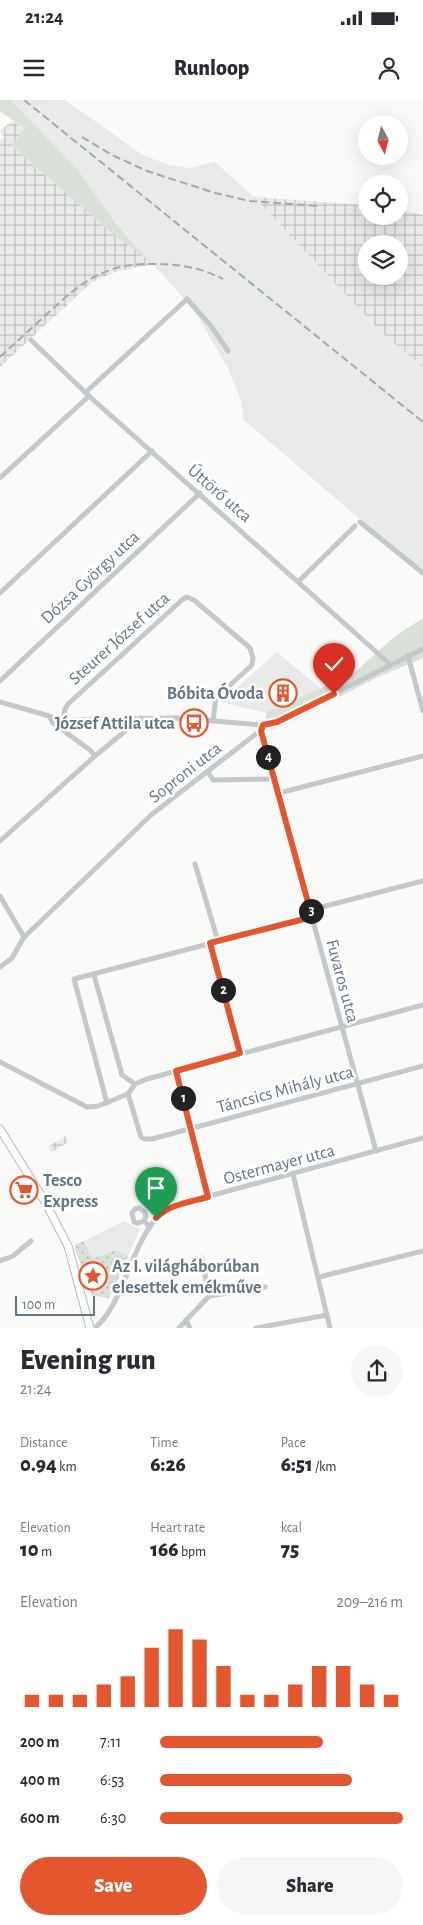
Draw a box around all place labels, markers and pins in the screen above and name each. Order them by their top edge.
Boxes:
pin [313,643,355,694]
building icon: Bóbita Óvoda [268,678,298,708]
place label: Bóbita Óvoda [167,682,264,703]
bus stop icon: József Attila utca [179,708,209,738]
place label: József Attila utca [55,715,175,733]
pin: 4 [256,744,280,770]
pin: 3 [298,898,324,924]
pin: 2 [210,978,236,1002]
pin: 1 [170,1086,196,1110]
pin [135,1167,177,1218]
place label: Tesco Express [43,1172,98,1211]
supermarket icon: Tesco Express [9,1175,39,1205]
place label: Az I. világháborúban elesettek emékműve [112,1258,262,1297]
place icon: Az I. világháborúban elesettek emékműve [78,1261,108,1291]

